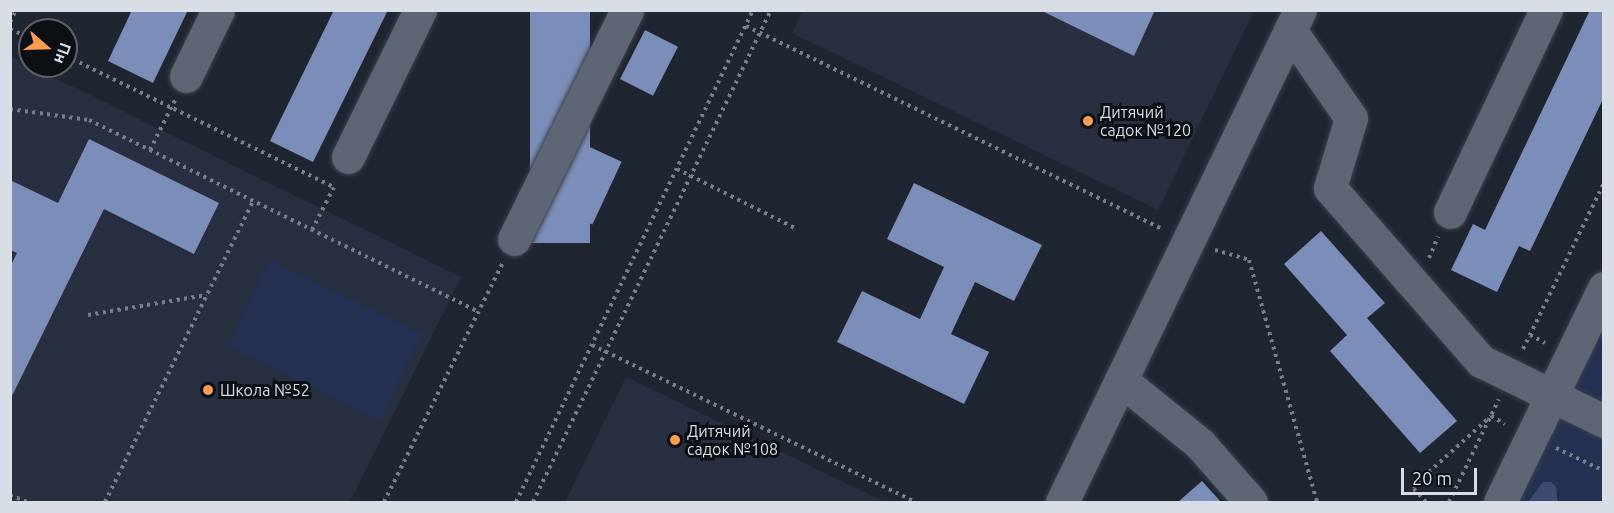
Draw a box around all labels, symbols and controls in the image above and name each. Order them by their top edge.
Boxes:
north arrow [18,18,78,78]
text: Пн [51,41,75,66]
place label: Дитячий садок №120 [1100,102,1191,140]
marker: Дитячий садок №120 [1081,114,1095,128]
place label: Школа №52 [220,380,310,400]
marker: Школа №52 [201,383,215,397]
place label: Дитячий садок №108 [687,421,778,459]
marker: Дитячий садок №108 [668,433,682,447]
scale bar [1404,456,1480,494]
text: 20 m [1412,468,1452,488]

